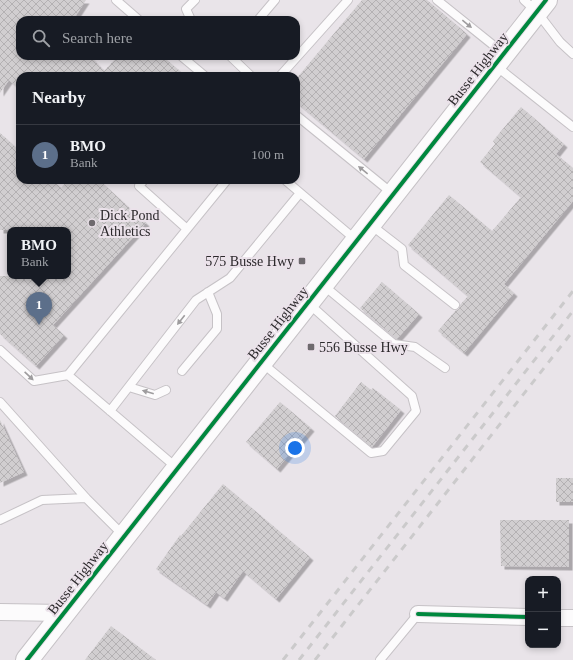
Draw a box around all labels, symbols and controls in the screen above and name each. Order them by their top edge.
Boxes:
search box [16,16,300,60]
one-way arrow [462,20,473,29]
icon: search [30,27,52,49]
text: Search here [62,30,132,46]
street label: Busse Highway [445,30,511,108]
text: Nearby [32,88,86,107]
text: BMO [70,138,106,154]
text: 1 [42,147,48,162]
text: 100 m [251,147,284,162]
text: Bank [70,155,97,170]
one-way arrow [358,165,369,174]
place label: Dick Pond Athletics [100,208,160,239]
marker: Dick Pond Athletics [87,218,97,228]
popup [7,227,71,279]
text: BMO [21,237,57,253]
text: Bank [21,254,49,269]
place label: 575 Busse Hwy [205,254,294,269]
marker: 575 Busse Hwy [297,256,307,266]
street label: Busse Highway [245,284,311,362]
pin: 1 [26,292,52,325]
one-way arrow [176,314,185,325]
place label: 556 Busse Hwy [319,340,408,355]
marker: 556 Busse Hwy [306,342,316,352]
one-way arrow [23,372,34,381]
one-way arrow [141,389,153,395]
your location [285,438,305,458]
street label: Busse Highway [45,539,111,617]
map controls [525,576,561,648]
button: + [525,576,561,612]
button: − [525,612,561,648]

